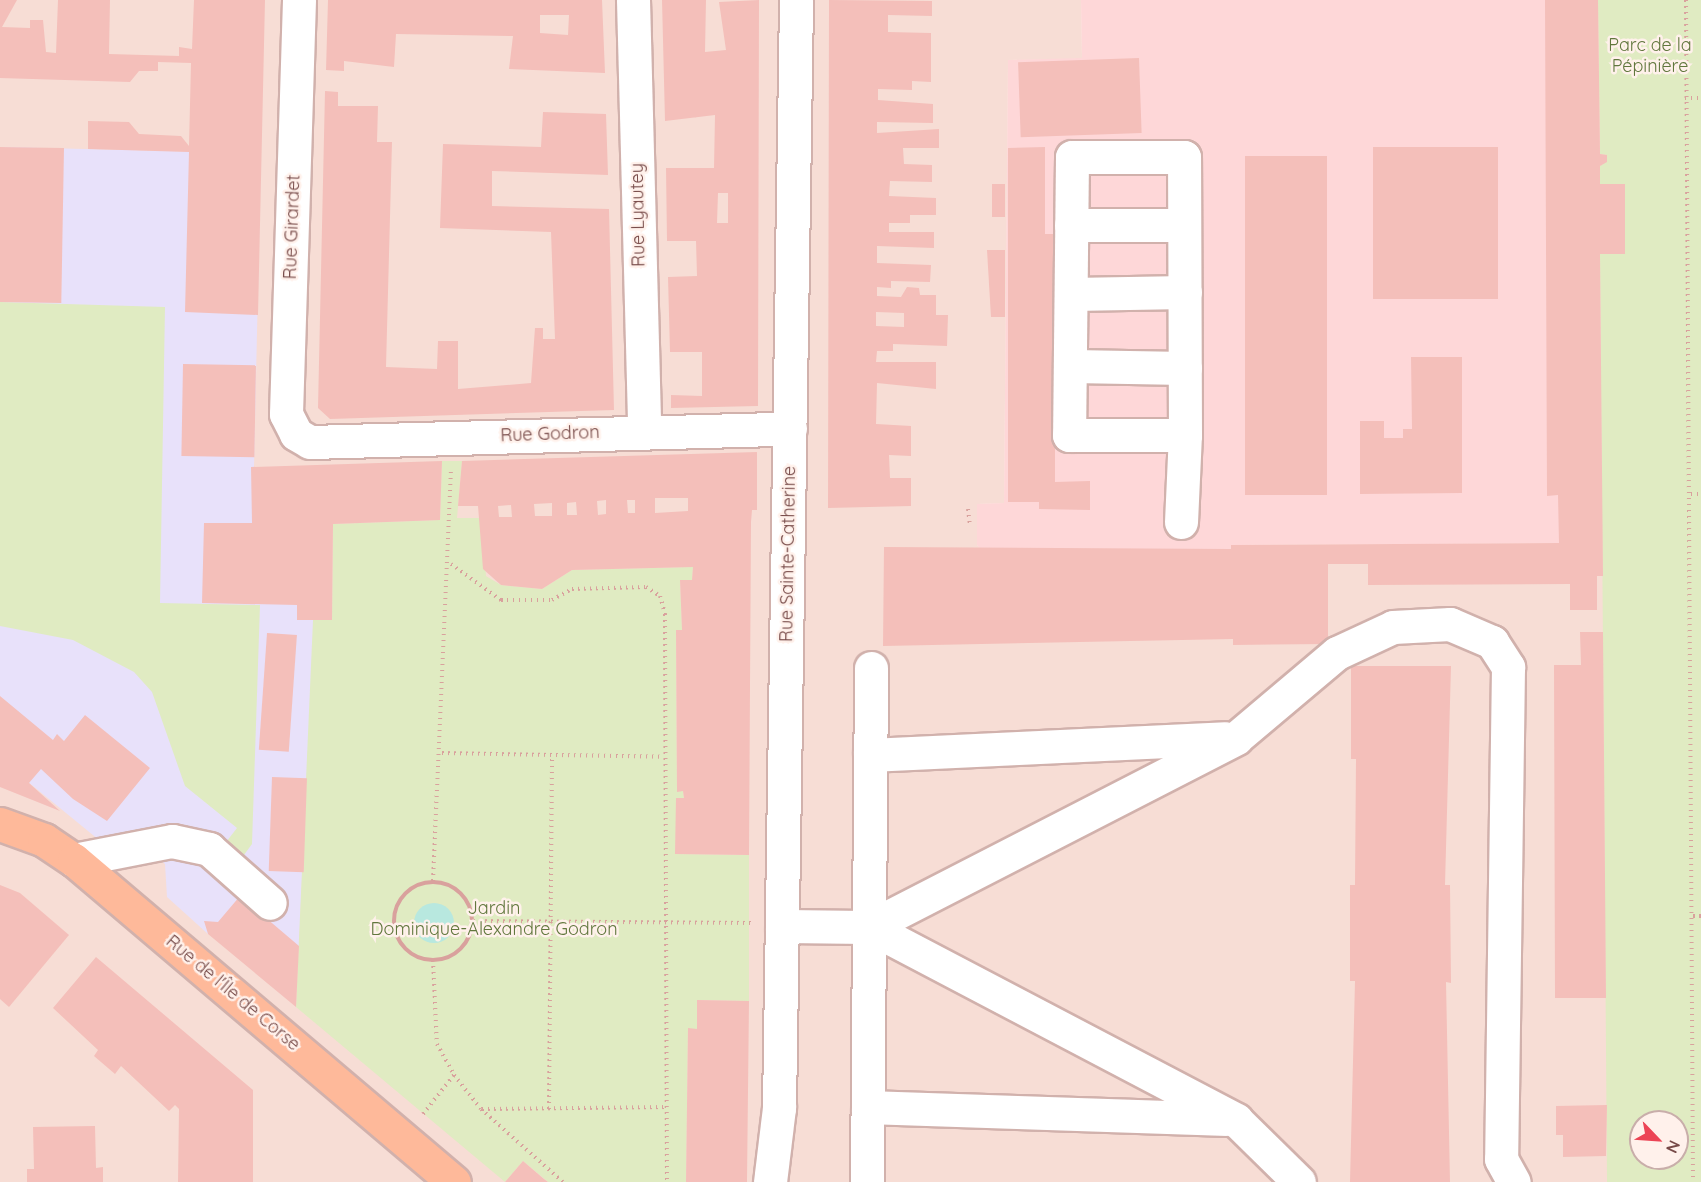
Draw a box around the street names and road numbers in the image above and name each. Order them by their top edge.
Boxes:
street label: Rue Lyautey [626,163,650,267]
street label: Rue Girardet [279,174,305,280]
street label: Rue Godron [500,421,600,447]
street label: Rue Sainte-Catherine [776,466,800,642]
street label: Rue de l'Île de Corse [162,931,304,1055]

